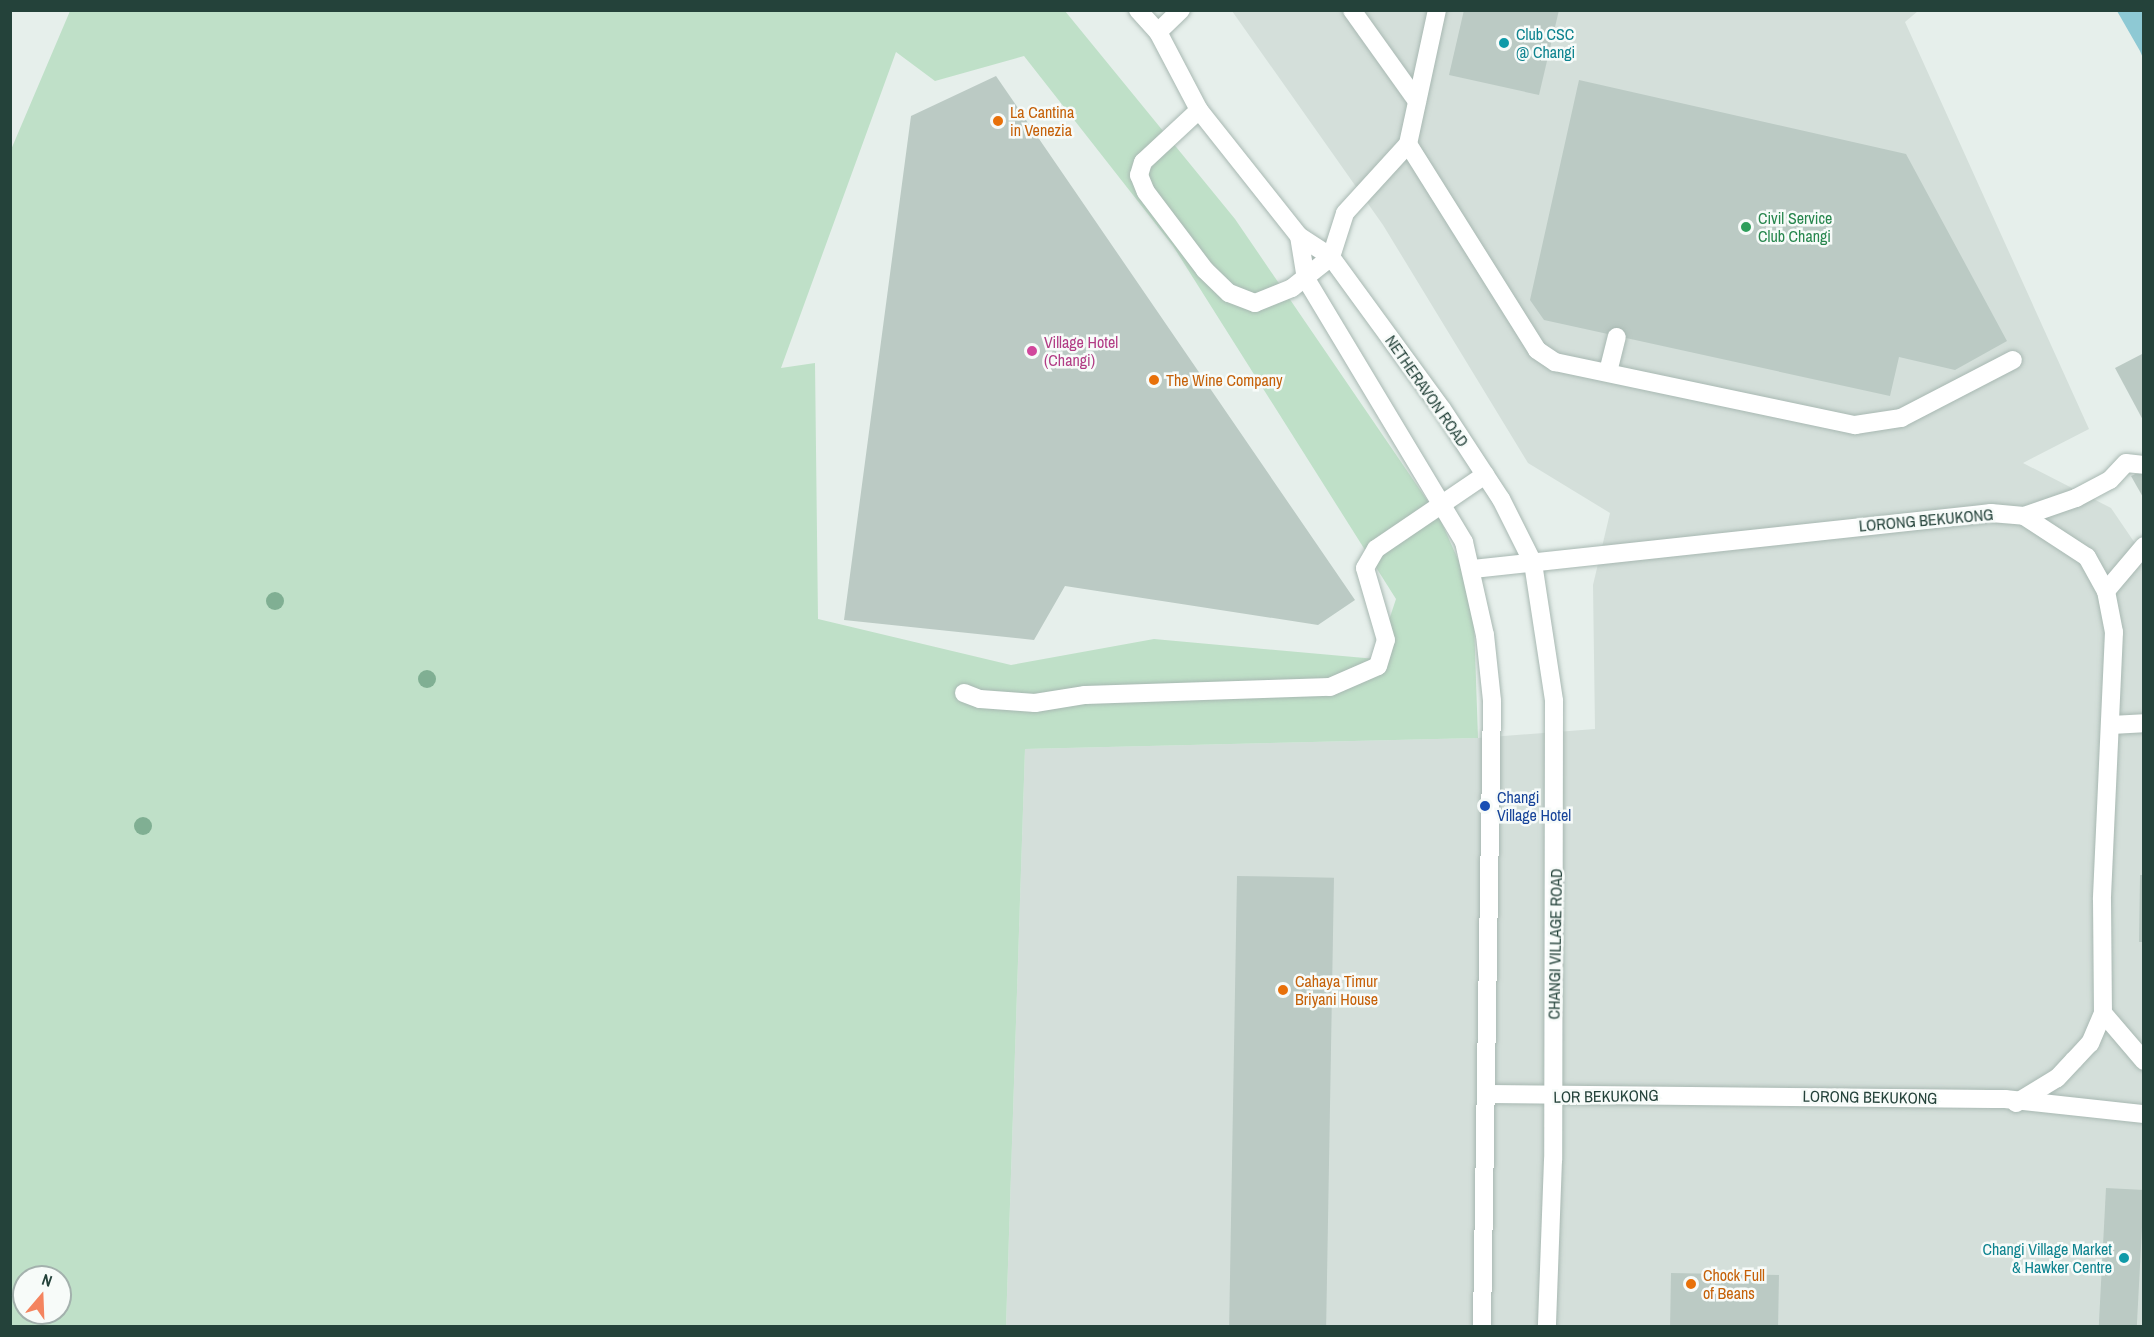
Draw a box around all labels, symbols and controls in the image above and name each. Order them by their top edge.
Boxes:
place label: Club CSC @ Changi [1516,24,1575,62]
marker: Club CSC @ Changi [1497,36,1511,50]
place label: La Cantina in Venezia [1010,102,1074,140]
marker: La Cantina in Venezia [991,114,1005,128]
place label: Civil Service Club Changi [1758,208,1832,246]
marker: Civil Service Club Changi [1739,220,1753,234]
place label: Village Hotel (Changi) [1044,332,1118,370]
street label: NETHERAVON ROAD [1381,332,1473,450]
marker: Village Hotel (Changi) [1025,344,1039,358]
place label: The Wine Company [1166,370,1283,390]
marker: The Wine Company [1147,373,1161,387]
street label: LORONG BEKUKONG [1858,505,1994,535]
place label: Changi Village Hotel [1497,787,1571,825]
marker: Changi Village Hotel [1478,799,1492,813]
street label: CHANGI VILLAGE ROAD [1544,868,1566,1020]
place label: Cahaya Timur Briyani House [1295,971,1378,1009]
marker: Cahaya Timur Briyani House [1276,983,1290,997]
street label: LOR BEKUKONG [1553,1085,1659,1107]
street label: LORONG BEKUKONG [1802,1086,1938,1108]
place label: Changi Village Market & Hawker Centre [1982,1239,2112,1277]
marker: Changi Village Market & Hawker Centre [2117,1251,2131,1265]
north arrow [12,1265,72,1325]
place label: Chock Full of Beans [1703,1265,1765,1303]
text: N [39,1268,55,1292]
marker: Chock Full of Beans [1684,1277,1698,1291]

